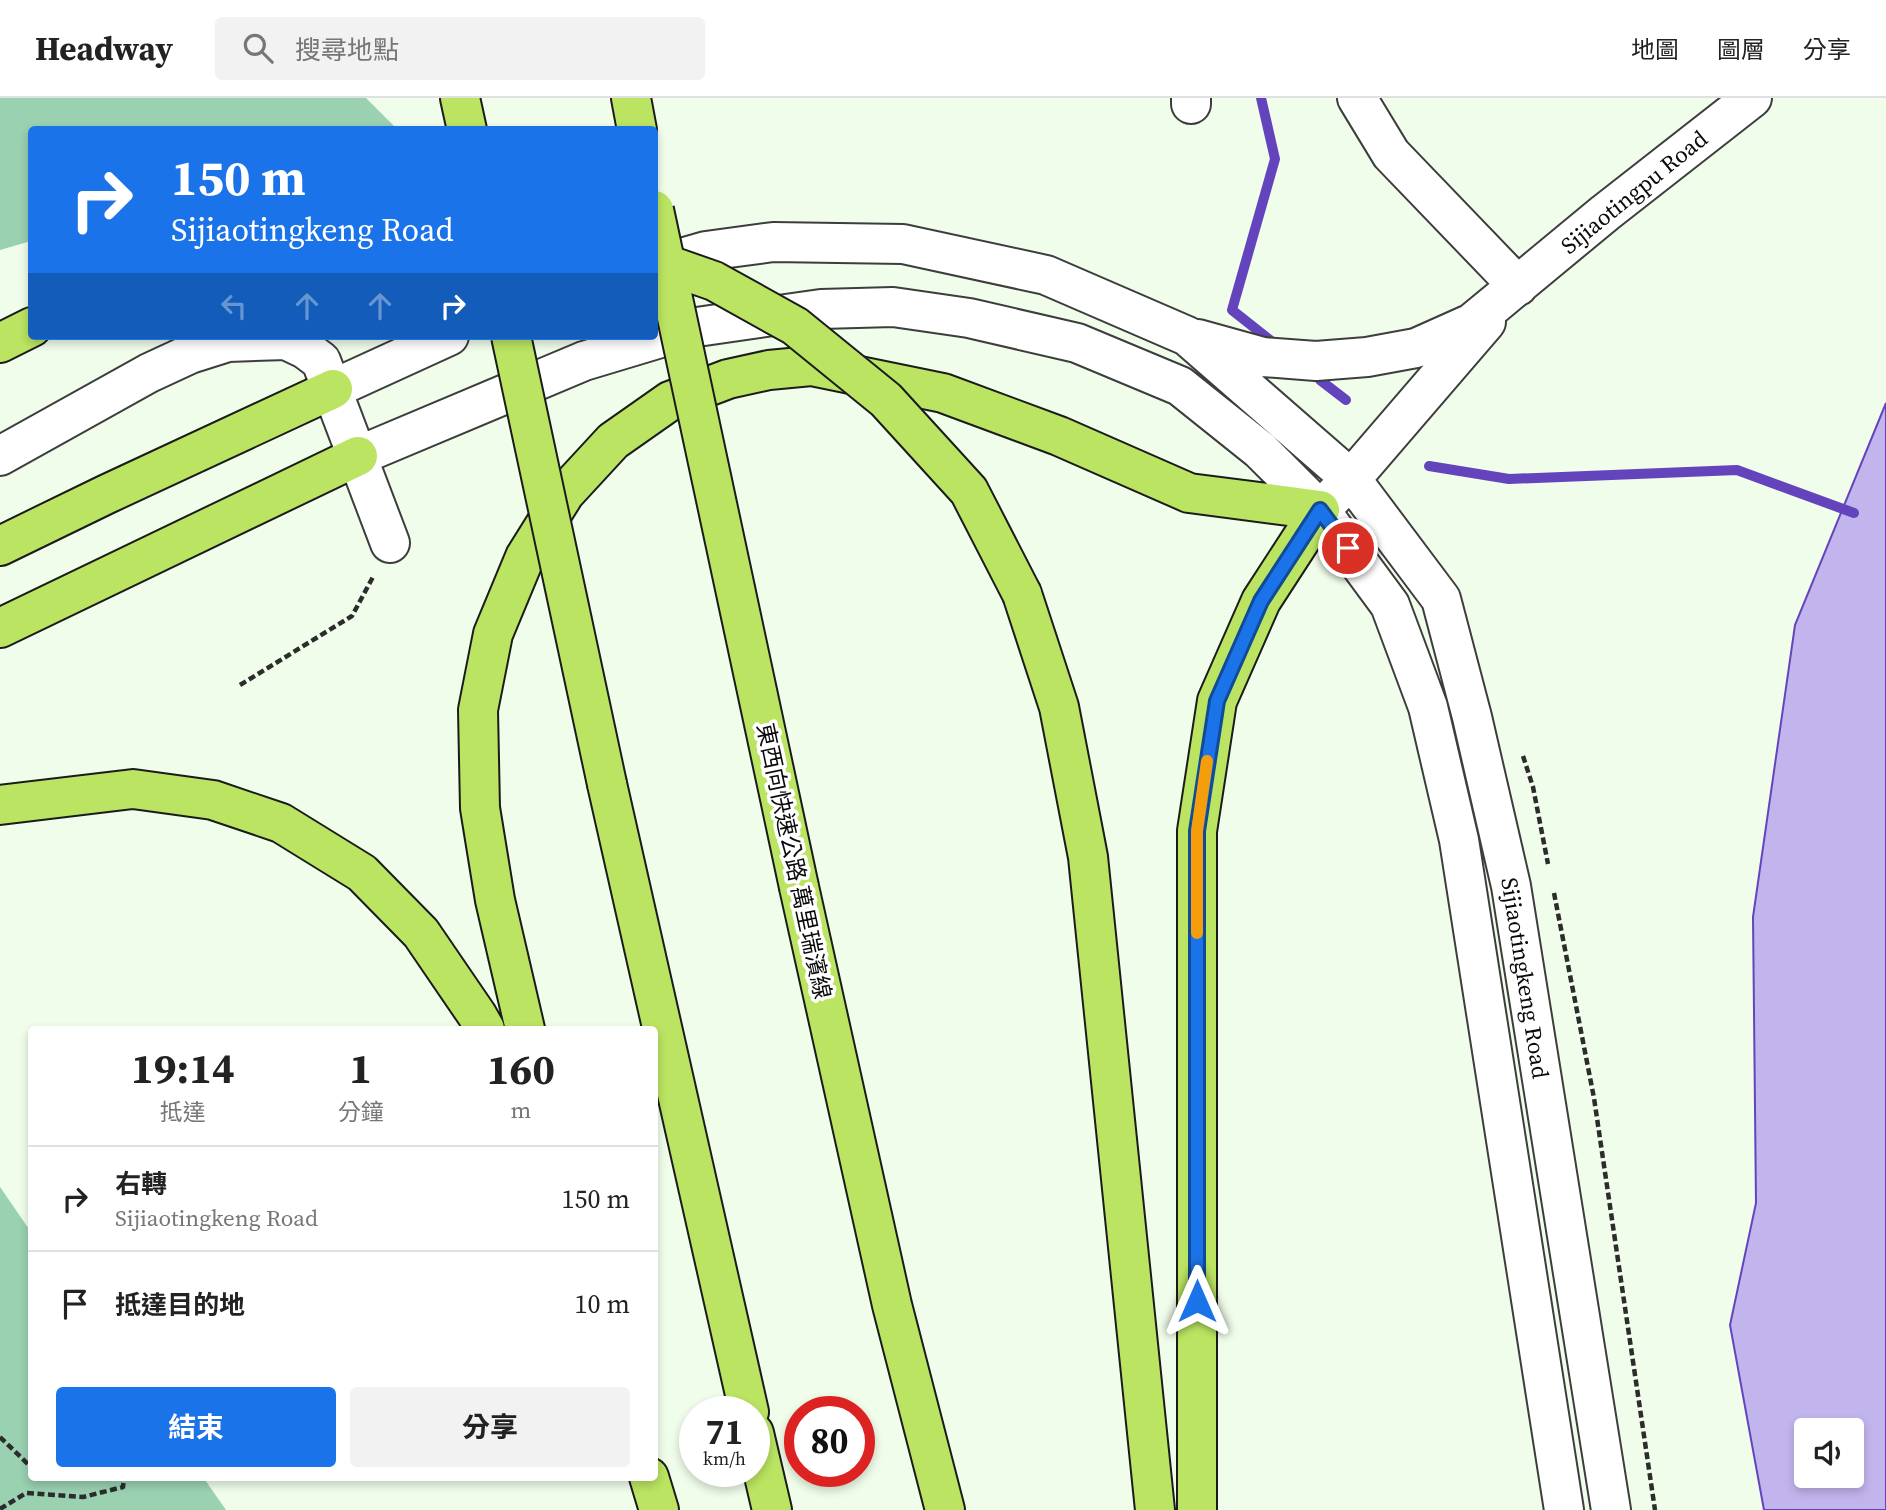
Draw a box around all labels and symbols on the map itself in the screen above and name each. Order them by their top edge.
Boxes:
street label: Sijiaotingpu Road [1554,123,1714,261]
pin [1318,518,1378,578]
street label: 東西向快速公路 萬里瑞濱線 [749,720,839,1002]
street label: Sijiaotingkeng Road [1493,875,1557,1081]
position arrow [1160,1264,1234,1338]
speed limit sign: 80 [784,1396,875,1487]

